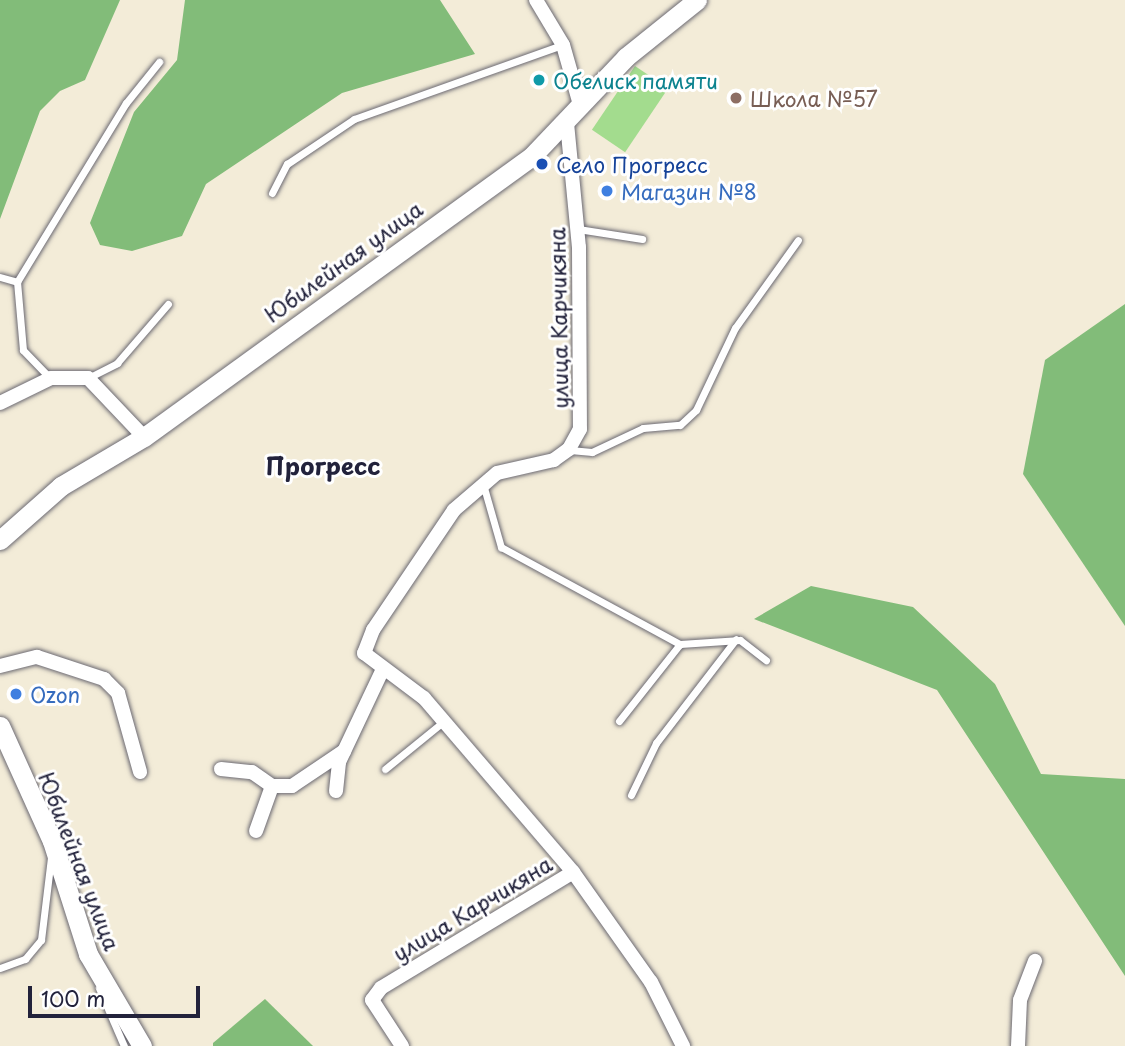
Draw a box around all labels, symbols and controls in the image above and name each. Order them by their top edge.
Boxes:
place label: Обелиск памяти [553,67,721,93]
marker: Обелиск памяти [531,72,547,88]
place label: Школа №57 [750,85,878,111]
marker: Школа №57 [728,90,744,106]
place label: Село Прогресс [556,151,708,177]
marker: Село Прогресс [534,156,550,172]
place label: Магазин №8 [621,178,757,204]
marker: Магазин №8 [599,183,615,199]
street label: Юбилейная улица [259,195,427,327]
street label: улица Карчикяна [544,227,572,409]
district label: Прогресс [266,452,380,480]
place label: Ozon [30,681,80,707]
marker: Ozon [8,686,24,702]
street label: Юбилейная улица [34,768,126,954]
street label: улица Карчикяна [388,850,556,966]
scale bar [32,972,203,1016]
text: 100 m [41,982,105,1014]

